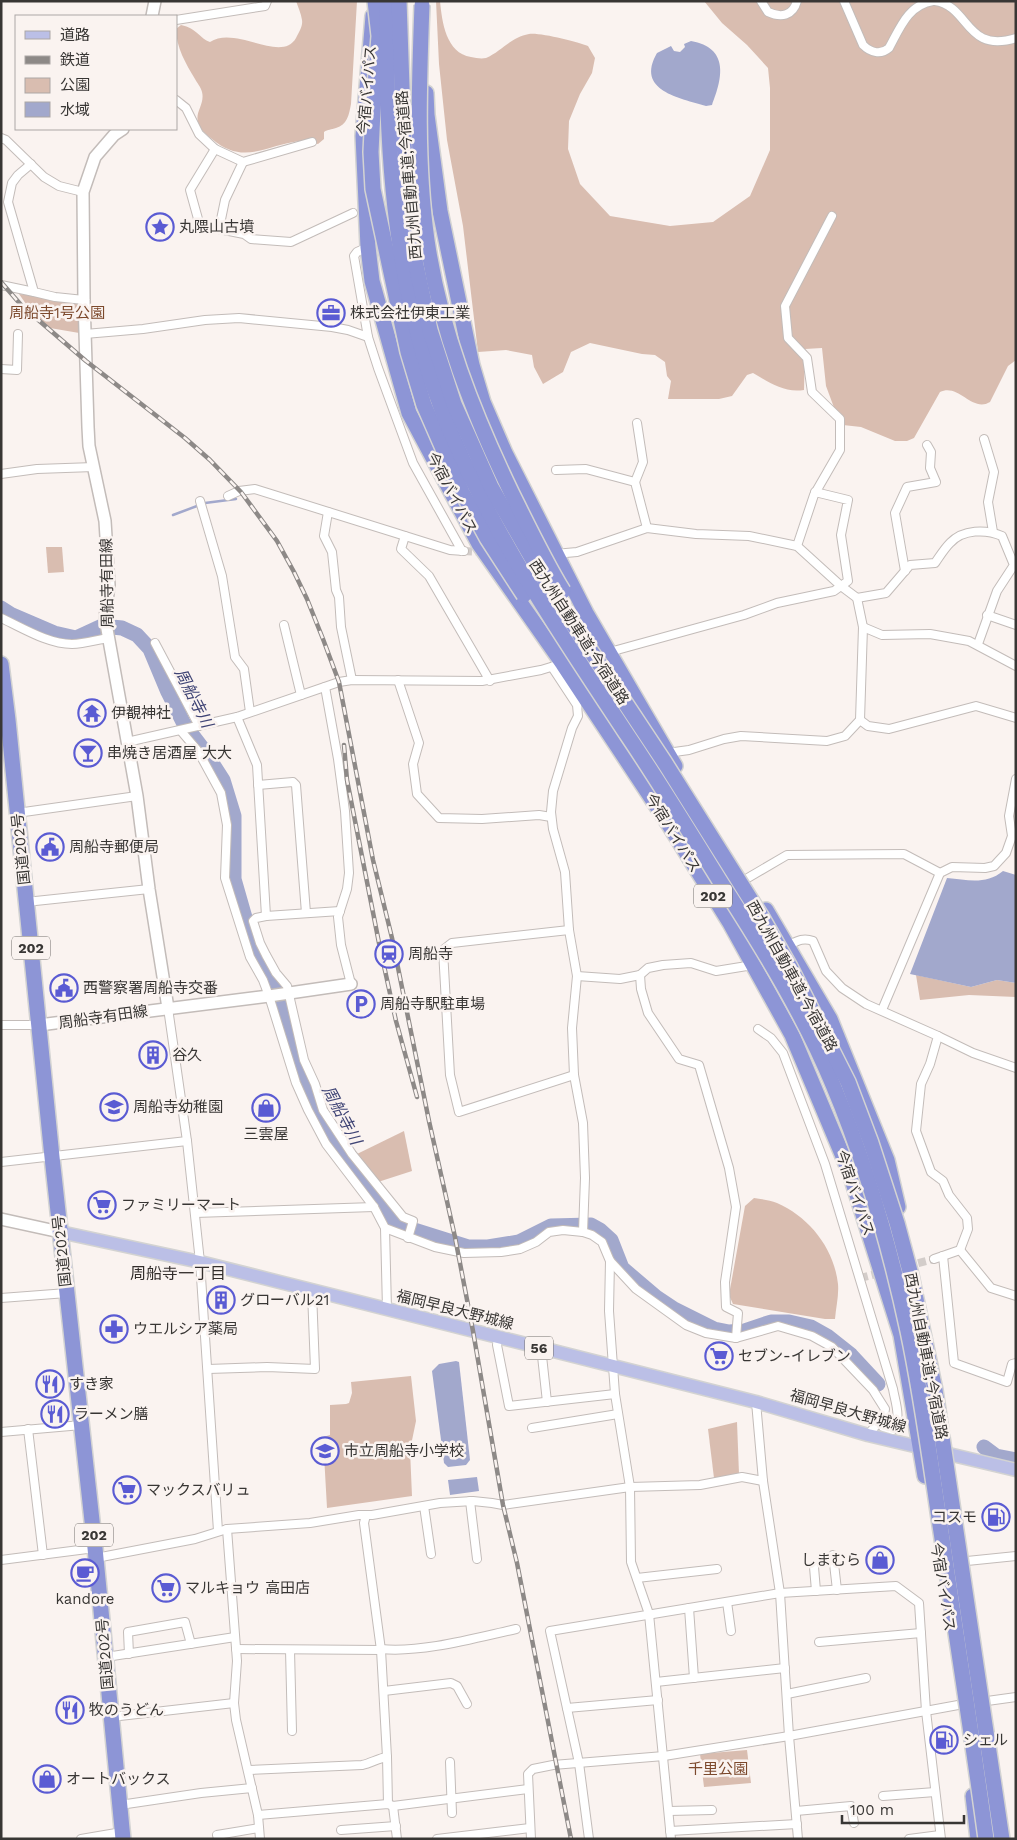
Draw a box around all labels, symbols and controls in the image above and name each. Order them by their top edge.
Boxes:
legend [15,15,178,130]
text: 道路 [60,26,90,44]
street label: 今宿バイパス [354,45,380,135]
text: 鉄道 [60,51,90,69]
text: 公園 [60,76,90,94]
street label: 西九州自動車道;今宿道路 [393,90,425,260]
text: 水域 [60,101,90,119]
place icon: 丸隈山古墳 [145,212,175,242]
place label: 丸隈山古墳 [179,218,254,236]
office icon: 株式会社伊東工業 [316,298,346,328]
park label: 周船寺1号公園 [9,304,105,322]
place label: 株式会社伊東工業 [350,304,470,322]
street label: 今宿バイパス [423,449,481,537]
street label: 周船寺有田線 [97,538,117,628]
street label: 西九州自動車道;今宿道路 [525,556,633,708]
water label: 周船寺川 [171,665,218,733]
temple icon: 伊覩神社 [77,698,107,728]
place label: 伊覩神社 [111,704,171,722]
bar icon: 串焼き居酒屋 大大 [73,738,103,768]
place label: 串焼き居酒屋 大大 [107,744,232,762]
street label: 今宿バイパス [642,790,704,876]
street label: 国道202号 [8,812,34,886]
public building icon: 周船寺郵便局 [35,832,65,862]
place label: 周船寺郵便局 [69,838,159,856]
road number: 202 [694,884,732,908]
street label: 西九州自動車道;今宿道路 [743,898,841,1054]
road number: 202 [12,936,50,960]
station icon: 周船寺 [374,939,404,969]
place label: 周船寺 [408,945,453,963]
public building icon: 西警察署周船寺交番 [49,973,79,1003]
place label: 西警察署周船寺交番 [83,979,218,997]
parking icon: 周船寺駅駐車場 [346,989,376,1019]
place label: 周船寺駅駐車場 [380,995,485,1013]
street label: 周船寺有田線 [57,1002,149,1032]
building icon: 谷久 [138,1040,168,1070]
place label: 谷久 [172,1046,202,1064]
water label: 周船寺川 [319,1082,366,1149]
school or university icon: 周船寺幼稚園 [99,1092,129,1122]
shop icon: 三雲屋 [251,1093,281,1123]
place label: 周船寺幼稚園 [133,1098,223,1116]
place label: 三雲屋 [243,1125,289,1143]
street label: 今宿バイパス [832,1148,878,1238]
supermarket icon: ファミリーマート [87,1190,117,1220]
place label: ファミリーマート [121,1196,241,1214]
street label: 国道202号 [49,1214,75,1288]
district label: 周船寺一丁目 [130,1264,226,1283]
street label: 西九州自動車道;今宿道路 [901,1271,951,1441]
building icon: グローバル21 [206,1285,236,1315]
street label: 福岡早良大野城線 [395,1287,515,1333]
place label: グローバル21 [240,1291,329,1309]
pharmacy icon: ウエルシア薬局 [99,1314,129,1344]
place label: ウエルシア薬局 [133,1320,238,1338]
road number: 56 [525,1336,553,1360]
supermarket icon: セブン-イレブン [704,1341,734,1371]
place label: セブン-イレブン [738,1347,851,1365]
restaurant icon: すき家 [35,1369,65,1399]
place label: すき家 [69,1375,114,1393]
street label: 福岡早良大野城線 [788,1386,908,1436]
restaurant icon: ラーメン膳 [40,1399,70,1429]
place label: ラーメン膳 [74,1405,148,1423]
school or university icon: 市立周船寺小学校 [310,1436,340,1466]
place label: 市立周船寺小学校 [344,1442,464,1460]
supermarket icon: マックスバリュ [112,1475,142,1505]
place label: マックスバリュ [146,1481,251,1499]
fuel station icon: コスモ [981,1502,1011,1532]
place label: コスモ [932,1508,977,1526]
road number: 202 [75,1524,113,1546]
street label: 今宿バイパス [927,1541,959,1633]
shop icon: しまむら [865,1545,895,1575]
place label: しまむら [801,1551,861,1569]
cafe icon: kandore [70,1558,100,1588]
supermarket icon: マルキョウ 高田店 [151,1573,181,1603]
place label: マルキョウ 高田店 [185,1579,310,1597]
place label: kandore [55,1590,115,1608]
street label: 国道202号 [93,1617,117,1691]
restaurant icon: 牧のうどん [55,1695,85,1725]
place label: 牧のうどん [89,1701,164,1719]
fuel station icon: シェル [929,1725,959,1755]
place label: シェル [963,1731,1008,1749]
park label: 千里公園 [688,1760,748,1778]
shop icon: オートバックス [32,1764,62,1794]
place label: オートバックス [66,1770,171,1788]
scale bar [842,1792,964,1824]
text: 100 m [850,1801,894,1819]

